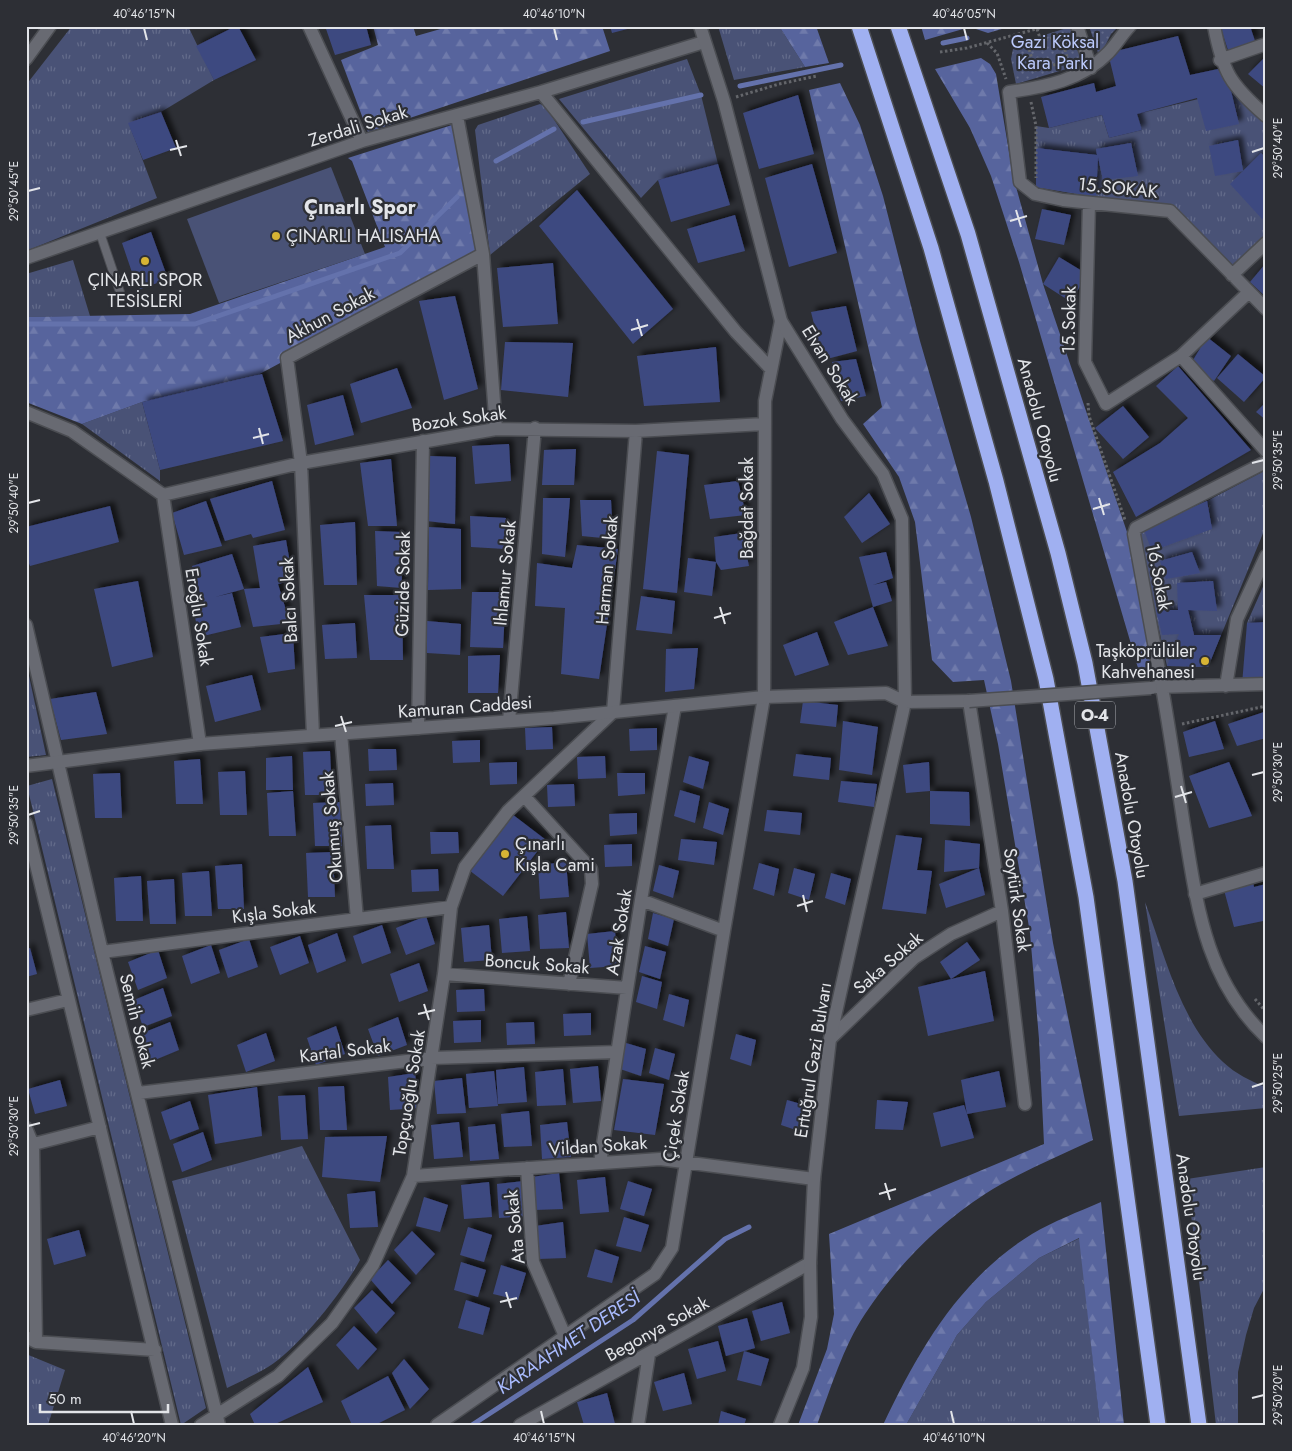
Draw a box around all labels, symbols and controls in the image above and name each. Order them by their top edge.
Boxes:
text: 40°46'15"N [113,5,175,23]
text: 40°46'10"N [523,5,585,23]
text: 40°46'05"N [932,5,996,23]
park label: Gazi Köksal Kara Parkı [1011,29,1099,76]
street label: Zerdali Sokak [305,99,411,153]
text: 29°50'40"E [1269,118,1287,178]
text: 29°50'45"E [5,161,23,221]
street label: 15.SOKAK [1077,171,1160,205]
district label: Çınarlı Spor [304,193,417,222]
place label: ÇINARLI HALISAHA [286,223,440,249]
marker: ÇINARLI HALISAHA [270,230,282,242]
marker: ÇINARLI SPOR TESİSLERİ [139,255,151,267]
place label: ÇINARLI SPOR TESİSLERİ [88,267,202,314]
street label: Akhun Sokak [281,281,379,349]
street label: 15.Sokak [1055,286,1083,354]
street label: Elvan Sokak [795,320,865,410]
street label: Anadolu Otoyolu [1011,355,1069,485]
street label: Bozok Sokak [410,400,508,438]
text: 29°50'35"E [1269,430,1287,490]
street label: Bağdat Sokak [734,457,760,559]
text: 29°50'40"E [5,473,23,533]
street label: Harman Sokak [589,514,625,626]
street label: Ihlamur Sokak [487,519,523,627]
street label: Güzide Sokak [389,531,417,637]
street label: 16.Sokak [1140,541,1178,613]
street label: Balcı Sokak [274,556,304,643]
street label: Eroğlu Sokak [178,566,220,668]
place label: Taşköprülüler Kahvehanesi [1096,638,1196,685]
marker: Taşköprülüler Kahvehanesi [1199,655,1211,667]
street label: Kamuran Caddesi [397,689,533,725]
road number: O-4 [1075,702,1115,728]
text: 29°50'30"E [1269,742,1287,802]
street label: Anadolu Otoyolu [1108,750,1156,880]
street label: Okumuş Sokak [314,770,350,884]
text: 29°50'35"E [5,785,23,845]
place label: Çınarlı Kışla Cami [515,831,595,878]
street label: Soytürk Sokak [997,846,1037,954]
marker: Çınarlı Kışla Cami [499,848,511,860]
street label: Azak Sokak [599,887,639,977]
street label: Kışla Sokak [230,894,318,930]
street label: Saka Sokak [848,925,929,1001]
street label: Boncuk Sokak [484,947,590,981]
street label: Semih Sokak [113,971,161,1071]
street label: Ertuğrul Gazi Bulvarı [788,980,838,1140]
street label: Topçuoğlu Sokak [386,1028,432,1158]
street label: Kartal Sokak [298,1032,392,1069]
text: 29°50'25"E [1269,1053,1287,1113]
street label: Çiçek Sokak [656,1068,696,1164]
text: 29°50'30"E [5,1096,23,1156]
street label: Vildan Sokak [548,1130,648,1162]
street label: Anadolu Otoyolu [1169,1152,1213,1282]
street label: Ata Sokak [498,1189,532,1265]
water label: KARAAHMET DERESİ [491,1283,647,1401]
street label: Begonya Sokak [600,1290,714,1368]
text: 29°50'20"E [1269,1365,1287,1425]
scale bar [40,1381,168,1413]
text: 50 m [48,1388,82,1410]
text: 40°46'20"N [102,1429,166,1447]
text: 40°46'15"N [513,1429,575,1447]
text: 40°46'10"N [923,1429,985,1447]

